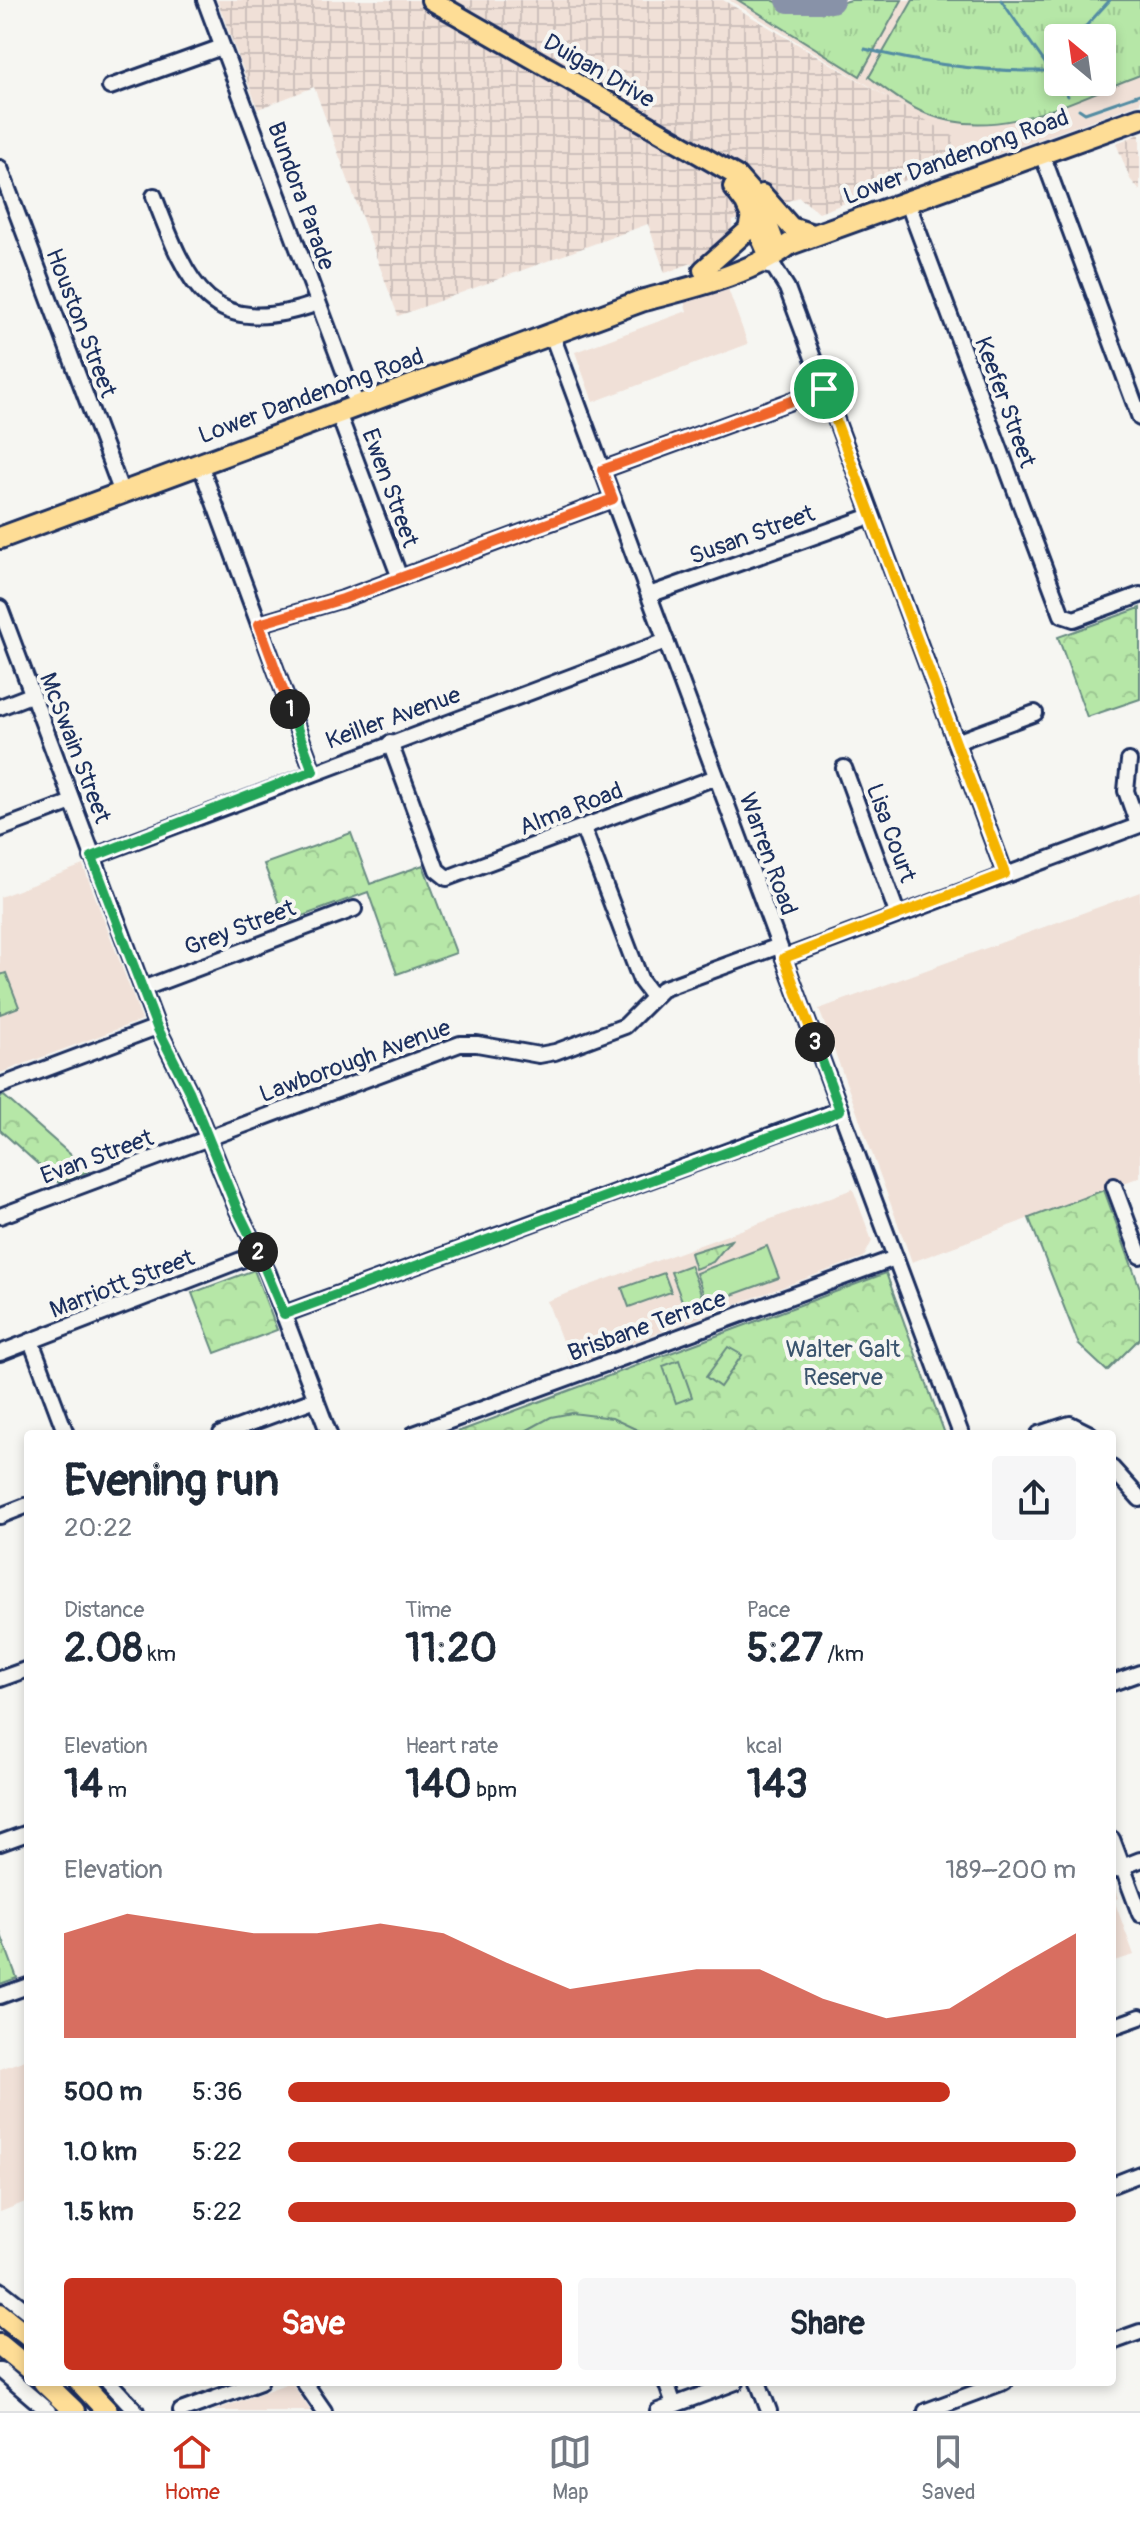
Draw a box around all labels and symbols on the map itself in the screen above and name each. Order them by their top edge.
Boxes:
north arrow [1044,24,1116,96]
street label: Duigan Drive [538,28,660,115]
street label: Lower Dandenong Road [839,103,1073,211]
street label: Bundora Parade [261,118,341,274]
street label: Houston Street [39,244,123,402]
street label: Keefer Street [968,333,1042,472]
street label: Lower Dandenong Road [194,342,428,450]
pin [790,355,858,423]
street label: Ewen Street [355,425,425,551]
street label: Susan Street [685,499,819,571]
street label: McSwain Street [33,669,117,828]
street label: Keiller Avenue [322,680,465,756]
pin: 1 [270,689,310,729]
street label: Alma Road [515,776,627,842]
street label: Lisa Court [860,780,922,887]
street label: Warren Road [732,789,804,919]
street label: Grey Street [180,893,300,962]
street label: Lawborough Avenue [256,1013,455,1109]
pin: 3 [795,1022,835,1062]
street label: Evan Street [37,1123,158,1191]
pin: 2 [238,1232,278,1272]
street label: Marriott Street [46,1243,199,1325]
street label: Brisbane Terrace [564,1284,730,1368]
park label: Walter Galt Reserve [785,1335,901,1392]

